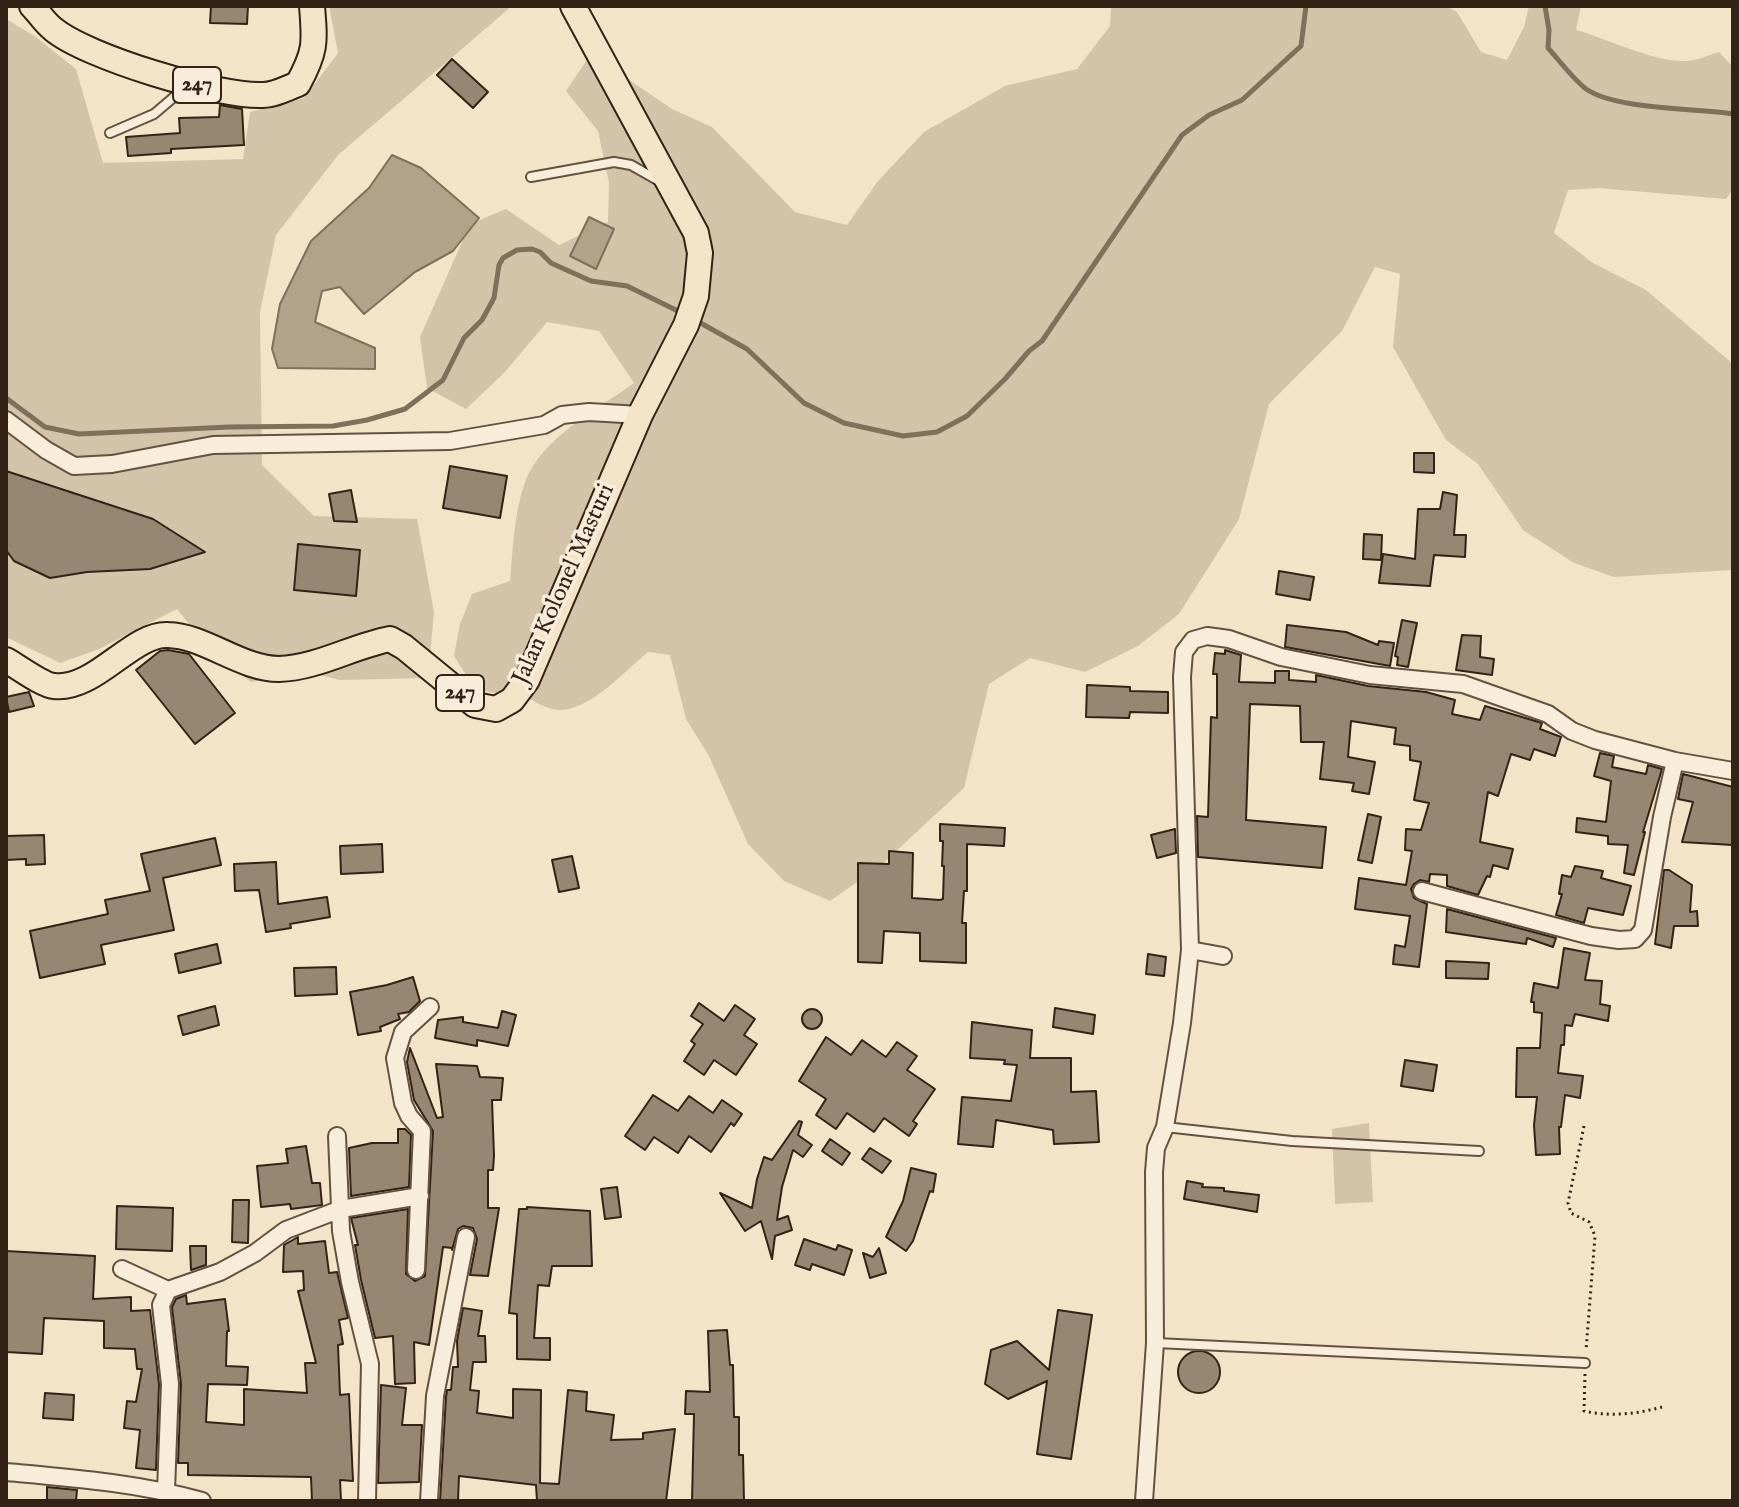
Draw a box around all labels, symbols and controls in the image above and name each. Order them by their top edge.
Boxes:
road number: 247 [173,67,221,103]
street label: Jalan Kolonel Masturi [508,480,622,690]
road number: 247 [436,675,484,711]

